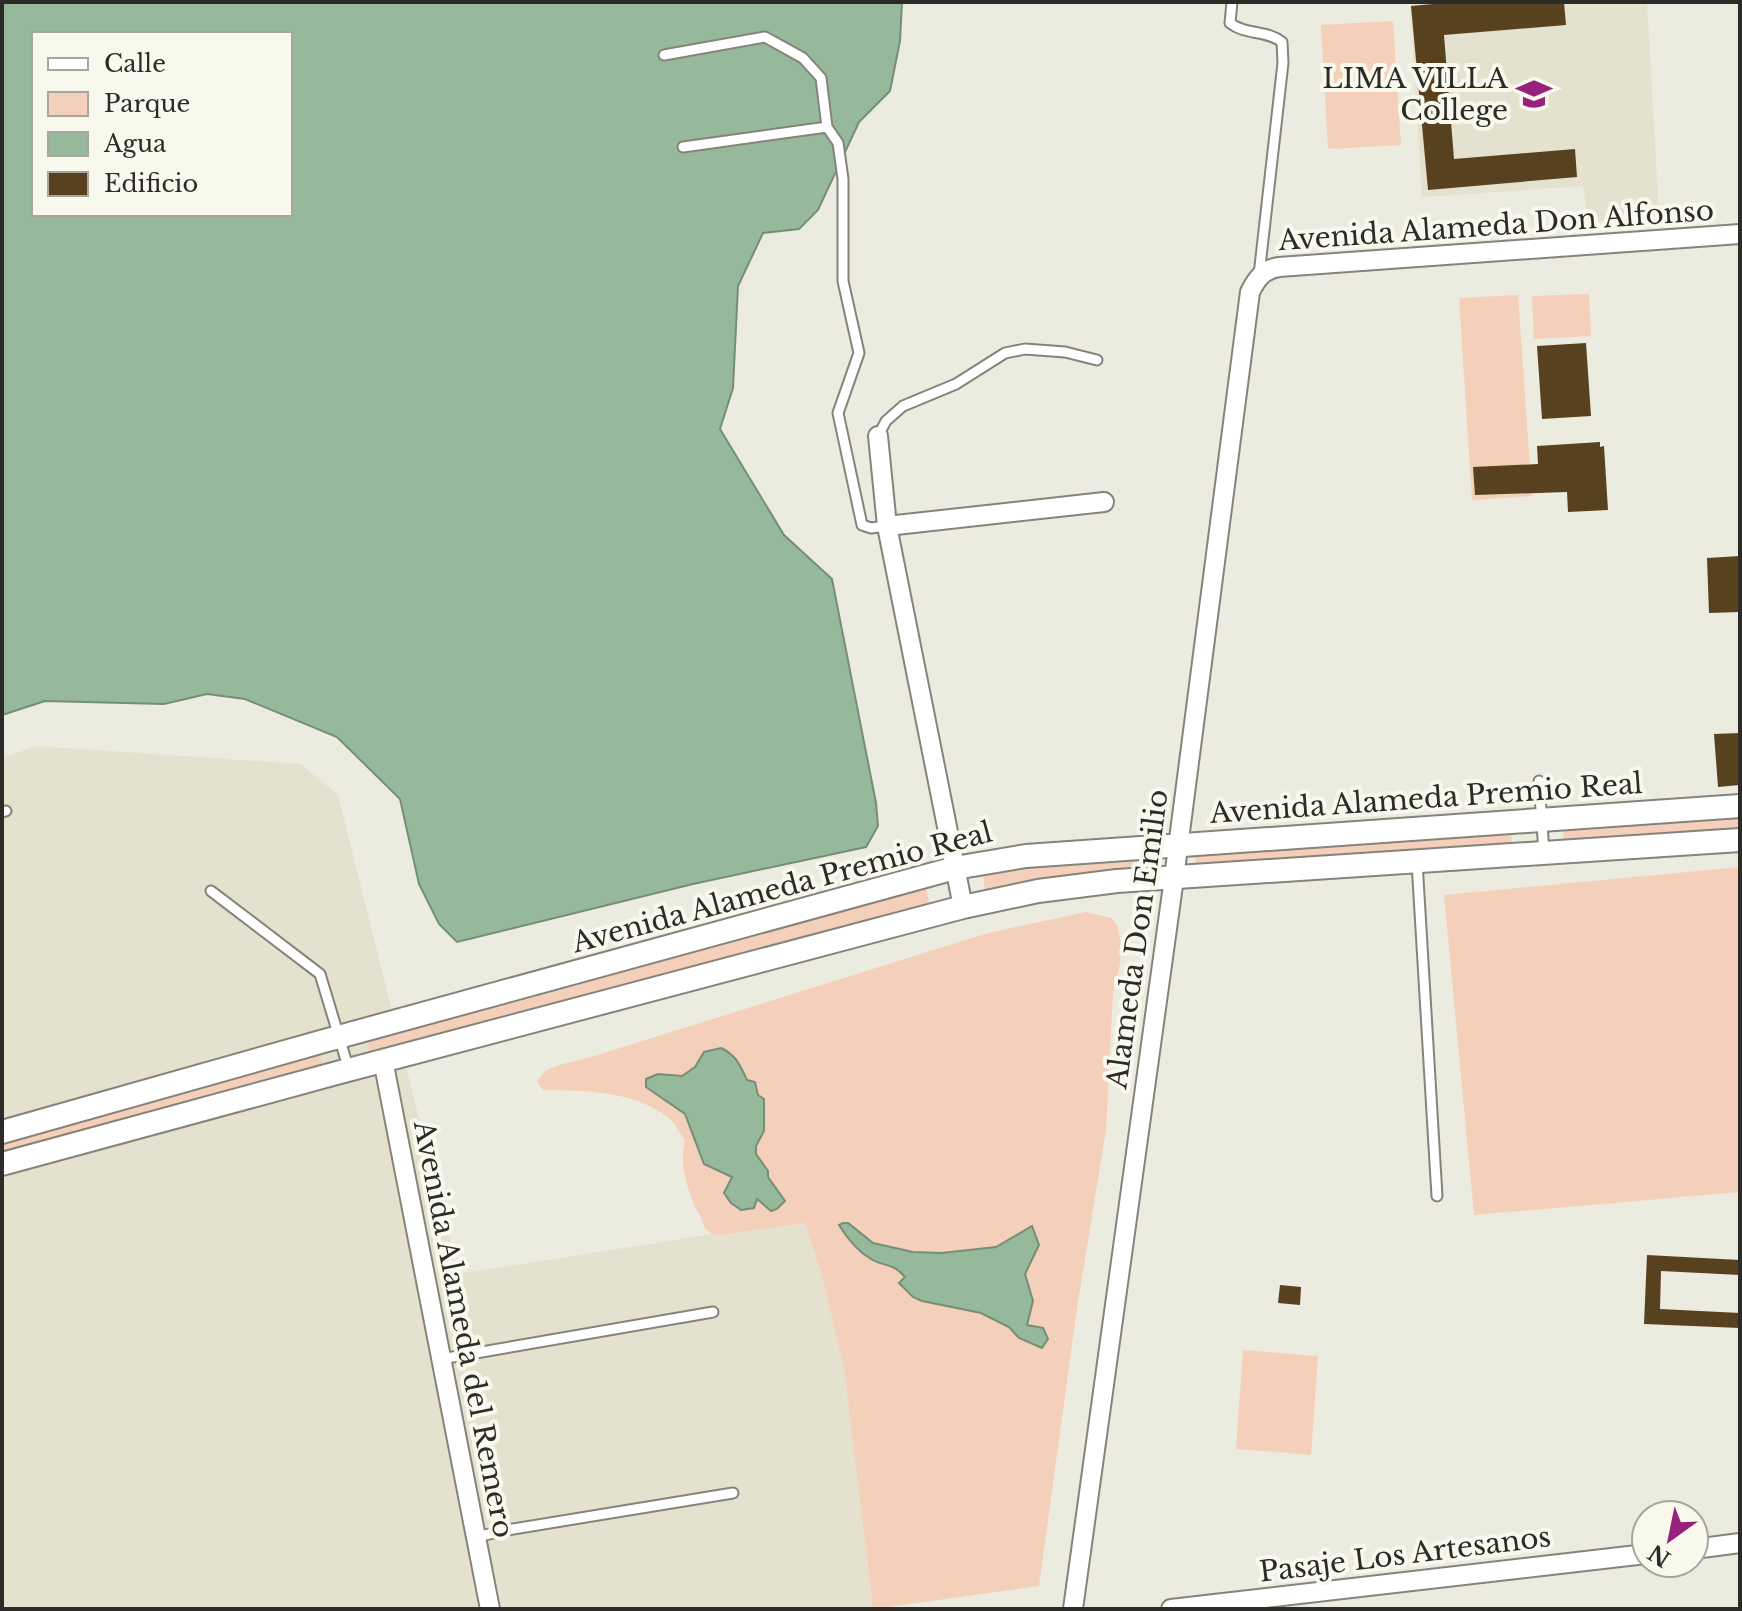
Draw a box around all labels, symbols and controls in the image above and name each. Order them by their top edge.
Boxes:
legend [32,32,292,216]
text: Calle [104,49,166,78]
place label: LIMA VILLA College [1322,61,1508,128]
school or university icon: LIMA VILLA College [1515,75,1553,113]
text: Parque [104,89,190,118]
text: Agua [103,129,167,158]
text: Edificio [104,169,198,198]
street label: Avenida Alameda Don Alfonso [1276,193,1715,258]
street label: Avenida Alameda Premio Real [1208,766,1644,831]
street label: Alameda Don Emilio [1099,787,1176,1092]
street label: Avenida Alameda Premio Real [567,814,996,961]
street label: Avenida Alameda del Remero [406,1117,521,1541]
north arrow [1630,1499,1710,1579]
street label: Pasaje Los Artesanos [1257,1519,1553,1590]
text: N [1643,1538,1675,1572]

